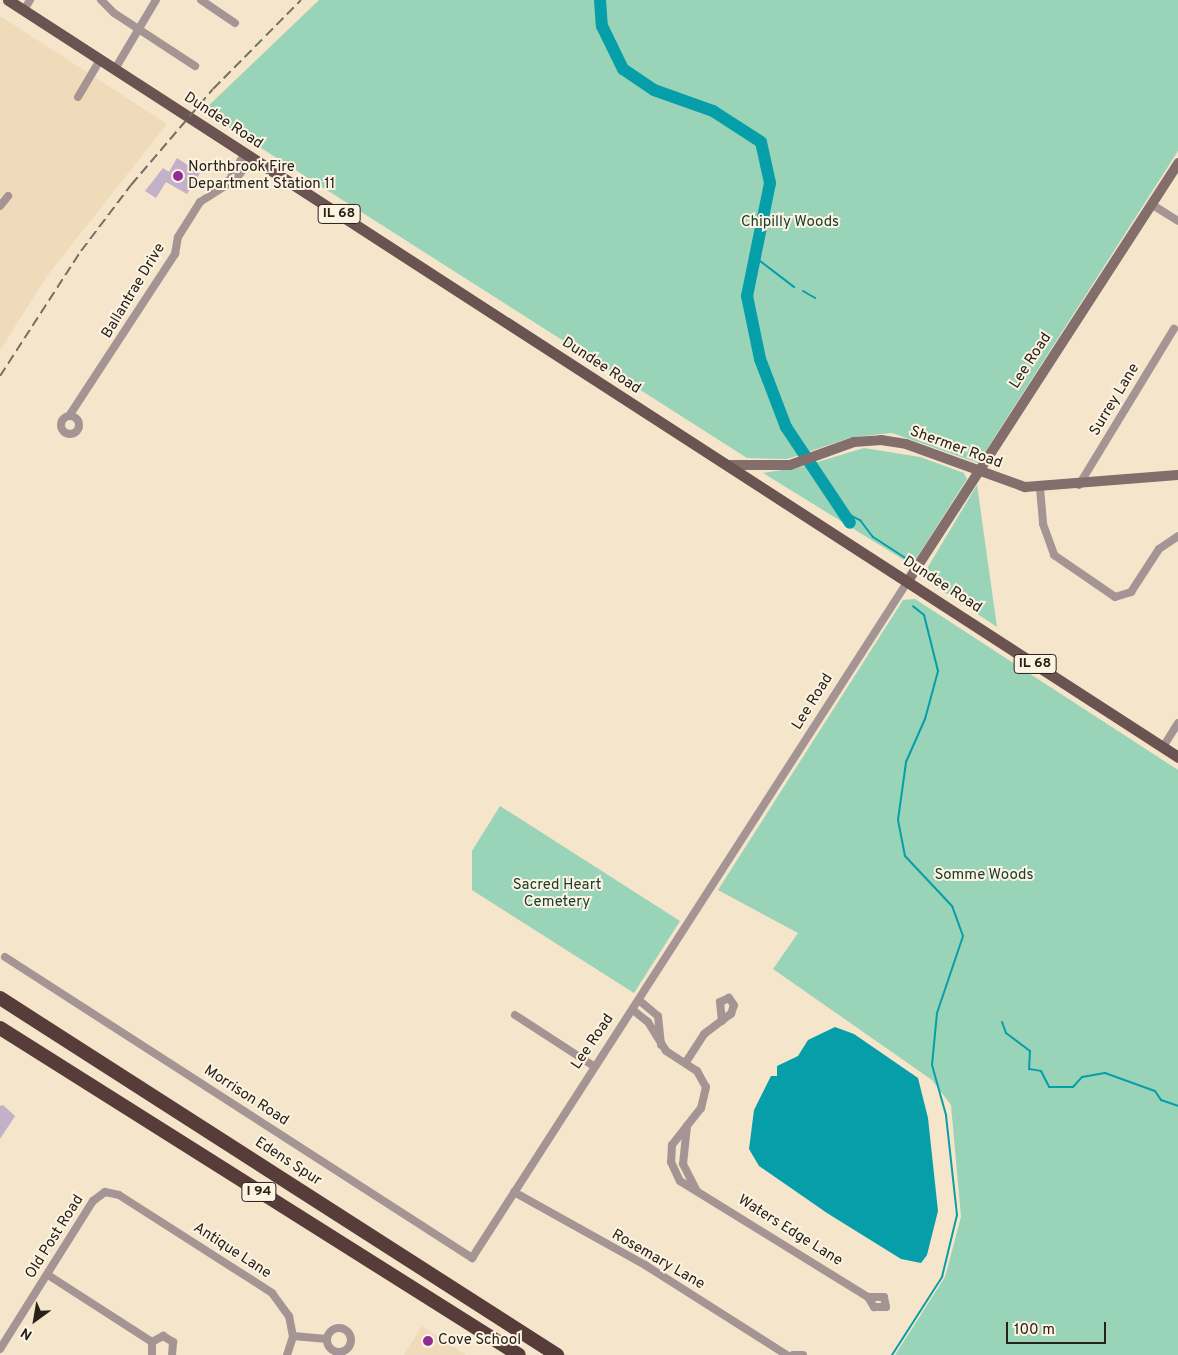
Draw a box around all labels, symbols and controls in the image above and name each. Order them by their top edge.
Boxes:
street label: Dundee Road [180,89,266,153]
place label: Northbrook Fire Department Station 11 [188,158,335,193]
marker: Northbrook Fire Department Station 11 [172,170,184,182]
road number: IL 68 [316,202,362,225]
park label: Chipilly Woods [741,214,839,232]
street label: Ballantrae Drive [99,240,169,342]
street label: Lee Road [1006,330,1056,392]
street label: Dundee Road [558,334,644,398]
street label: Surrey Lane [1086,361,1144,439]
street label: Shermer Road [907,423,1005,473]
street label: Dundee Road [899,553,985,617]
road number: IL 68 [1012,652,1058,676]
street label: Lee Road [789,670,837,734]
park label: Somme Woods [934,867,1034,885]
park label: Sacred Heart Cemetery [513,876,601,911]
street label: Lee Road [568,1011,618,1073]
street label: Morrison Road [200,1062,292,1130]
street label: Edens Spur [251,1134,325,1190]
road number: I 94 [240,1180,278,1204]
street label: Old Post Road [22,1192,88,1282]
street label: Waters Edge Lane [734,1192,846,1270]
street label: Antique Lane [190,1219,274,1283]
street label: Rosemary Lane [608,1226,708,1294]
north arrow [10,1295,60,1345]
scale bar [1008,1312,1108,1344]
text: 100 m [1014,1321,1055,1340]
text: N [18,1323,36,1343]
place label: Cove School [438,1332,521,1350]
marker: Cove School [422,1335,434,1347]

